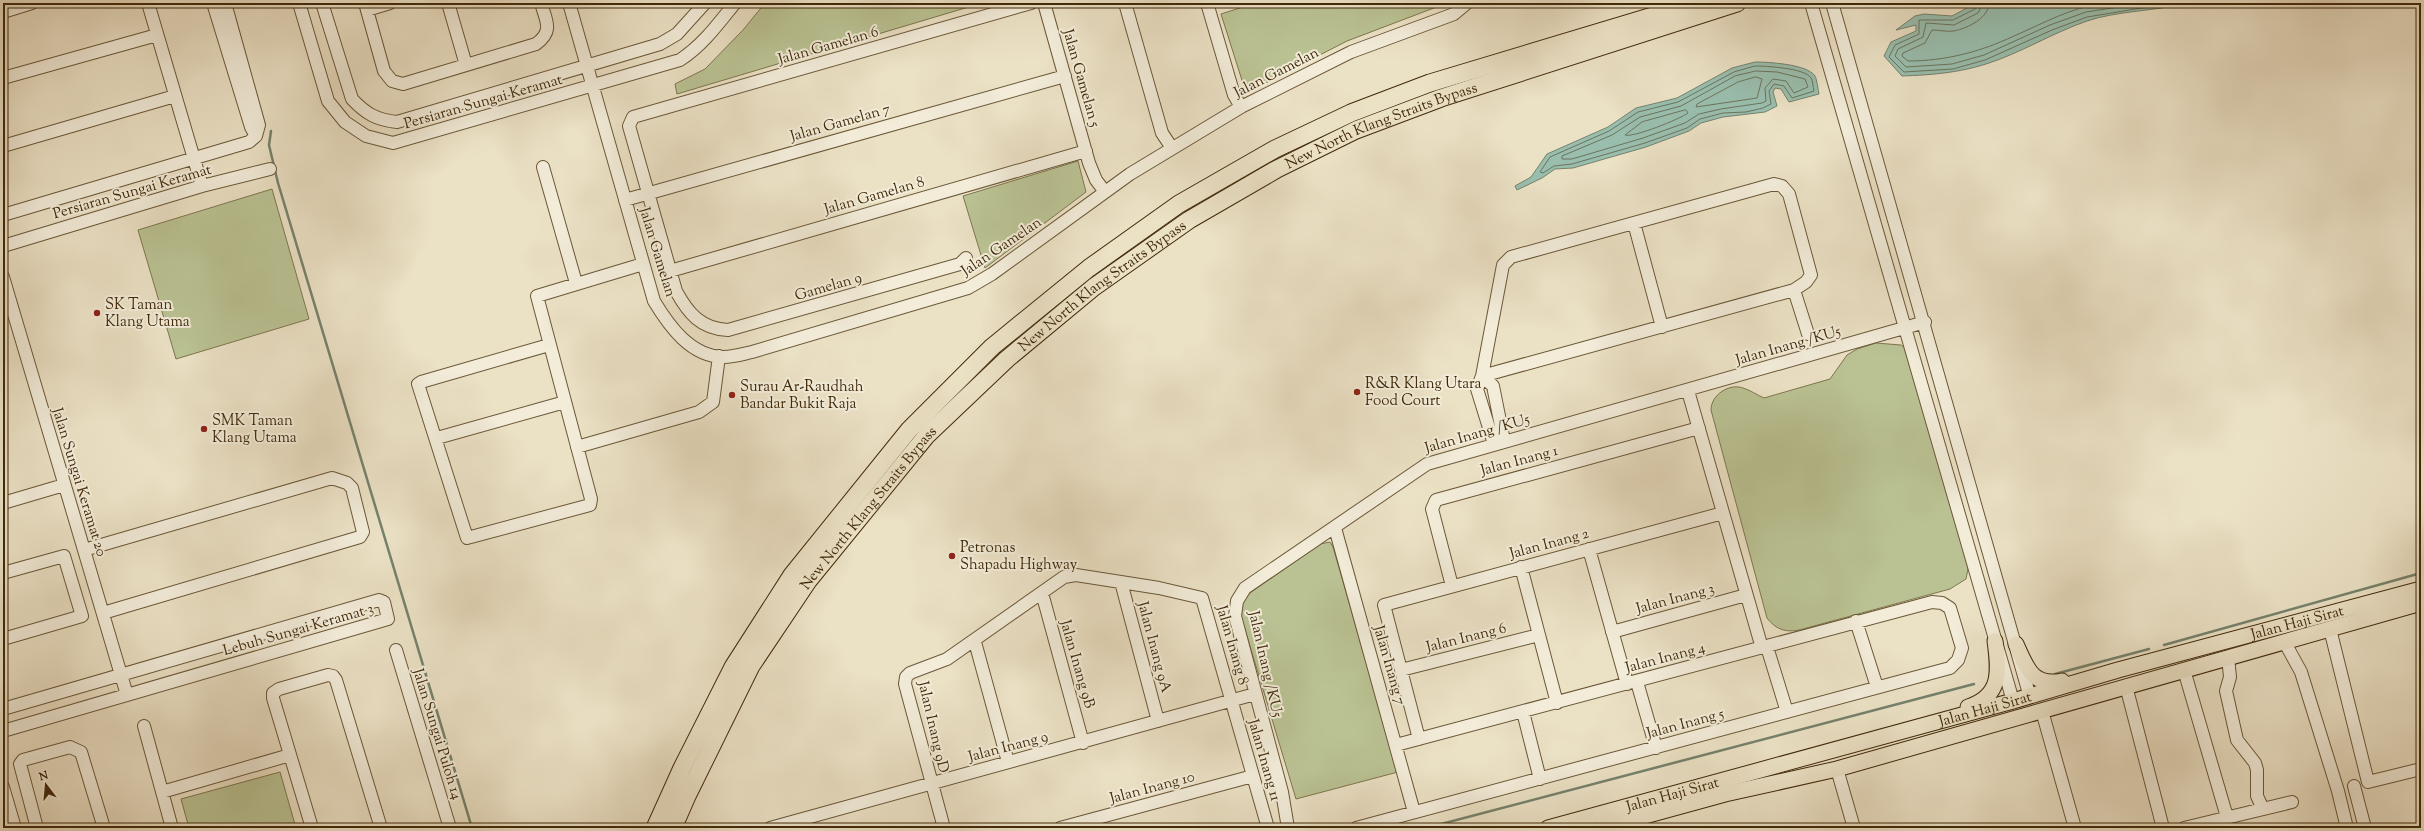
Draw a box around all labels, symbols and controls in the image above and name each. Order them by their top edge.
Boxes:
street label: Jalan Gamelan 6 [775,22,881,71]
street label: Jalan Gamelan 5 [1056,26,1105,130]
street label: Jalan Gamelan [1230,43,1323,104]
street label: Persiaran Sungai Keramat [402,70,565,135]
street label: New North Klang Straits Bypass [1282,78,1480,175]
street label: Jalan Gamelan 7 [787,99,893,148]
street label: Persiaran Sungai Keramat [51,160,214,225]
street label: Jalan Gamelan 8 [821,172,927,221]
street label: Jalan Gamelan [633,204,680,300]
street label: Jalan Gamelan [957,213,1046,282]
street label: New North Klang Straits Bypass [1014,216,1191,357]
street label: Gamelan 9 [792,268,864,307]
place label: SK Taman Klang Utama [105,295,190,333]
marker: SK Taman Klang Utama [92,308,102,318]
street label: Jalan Inang /KU5 [1732,321,1843,372]
place label: R&R Klang Utara Food Court [1365,374,1482,412]
place label: Surau Ar-Raudhah Bandar Bukit Raja [740,377,864,415]
marker: R&R Klang Utara Food Court [1352,387,1362,397]
marker: Surau Ar-Raudhah Bandar Bukit Raja [727,390,737,400]
street label: Jalan Sungai Keramat 20 [46,404,111,559]
street label: Jalan Inang /KU5 [1421,409,1532,460]
place label: SMK Taman Klang Utama [212,411,297,449]
street label: New North Klang Straits Bypass [796,422,942,595]
marker: SMK Taman Klang Utama [199,424,209,434]
street label: Jalan Inang 1 [1477,441,1560,482]
street label: Jalan Inang 2 [1506,524,1591,565]
place label: Petronas Shapadu Highway [960,538,1078,576]
marker: Petronas Shapadu Highway [947,551,957,561]
street label: Jalan Inang 3 [1633,579,1717,620]
street label: Jalan Inang 9A [1131,598,1176,695]
street label: Lebuh Sungai Keramat 3 [221,599,376,662]
street label: Jalan Haji Sirat [2248,601,2346,646]
street label: Jalan Inang 8 [1210,602,1253,688]
street label: Jalan Inang /KU5 [1242,608,1287,720]
street label: Jalan Inang 9B [1054,617,1099,712]
street label: Jalan Inang 6 [1423,618,1509,659]
street label: Jalan Inang 7 [1367,622,1410,708]
street label: Jalan Inang 4 [1622,638,1708,679]
street label: Jalan Sungai Puloh 14 [406,665,467,803]
street label: Jalan Inang 9D [912,678,953,775]
street label: Jalan Haji Sirat [1936,687,2034,733]
street label: Jalan Inang 5 [1643,704,1727,745]
street label: Jalan Inang 11 [1242,716,1285,804]
street label: Jalan Inang 9 [965,727,1051,768]
north arrow [26,765,66,805]
text: N [36,767,50,786]
street label: Jalan Inang 10 [1107,767,1197,810]
street label: Jalan Haji Sirat [1623,773,1722,818]

